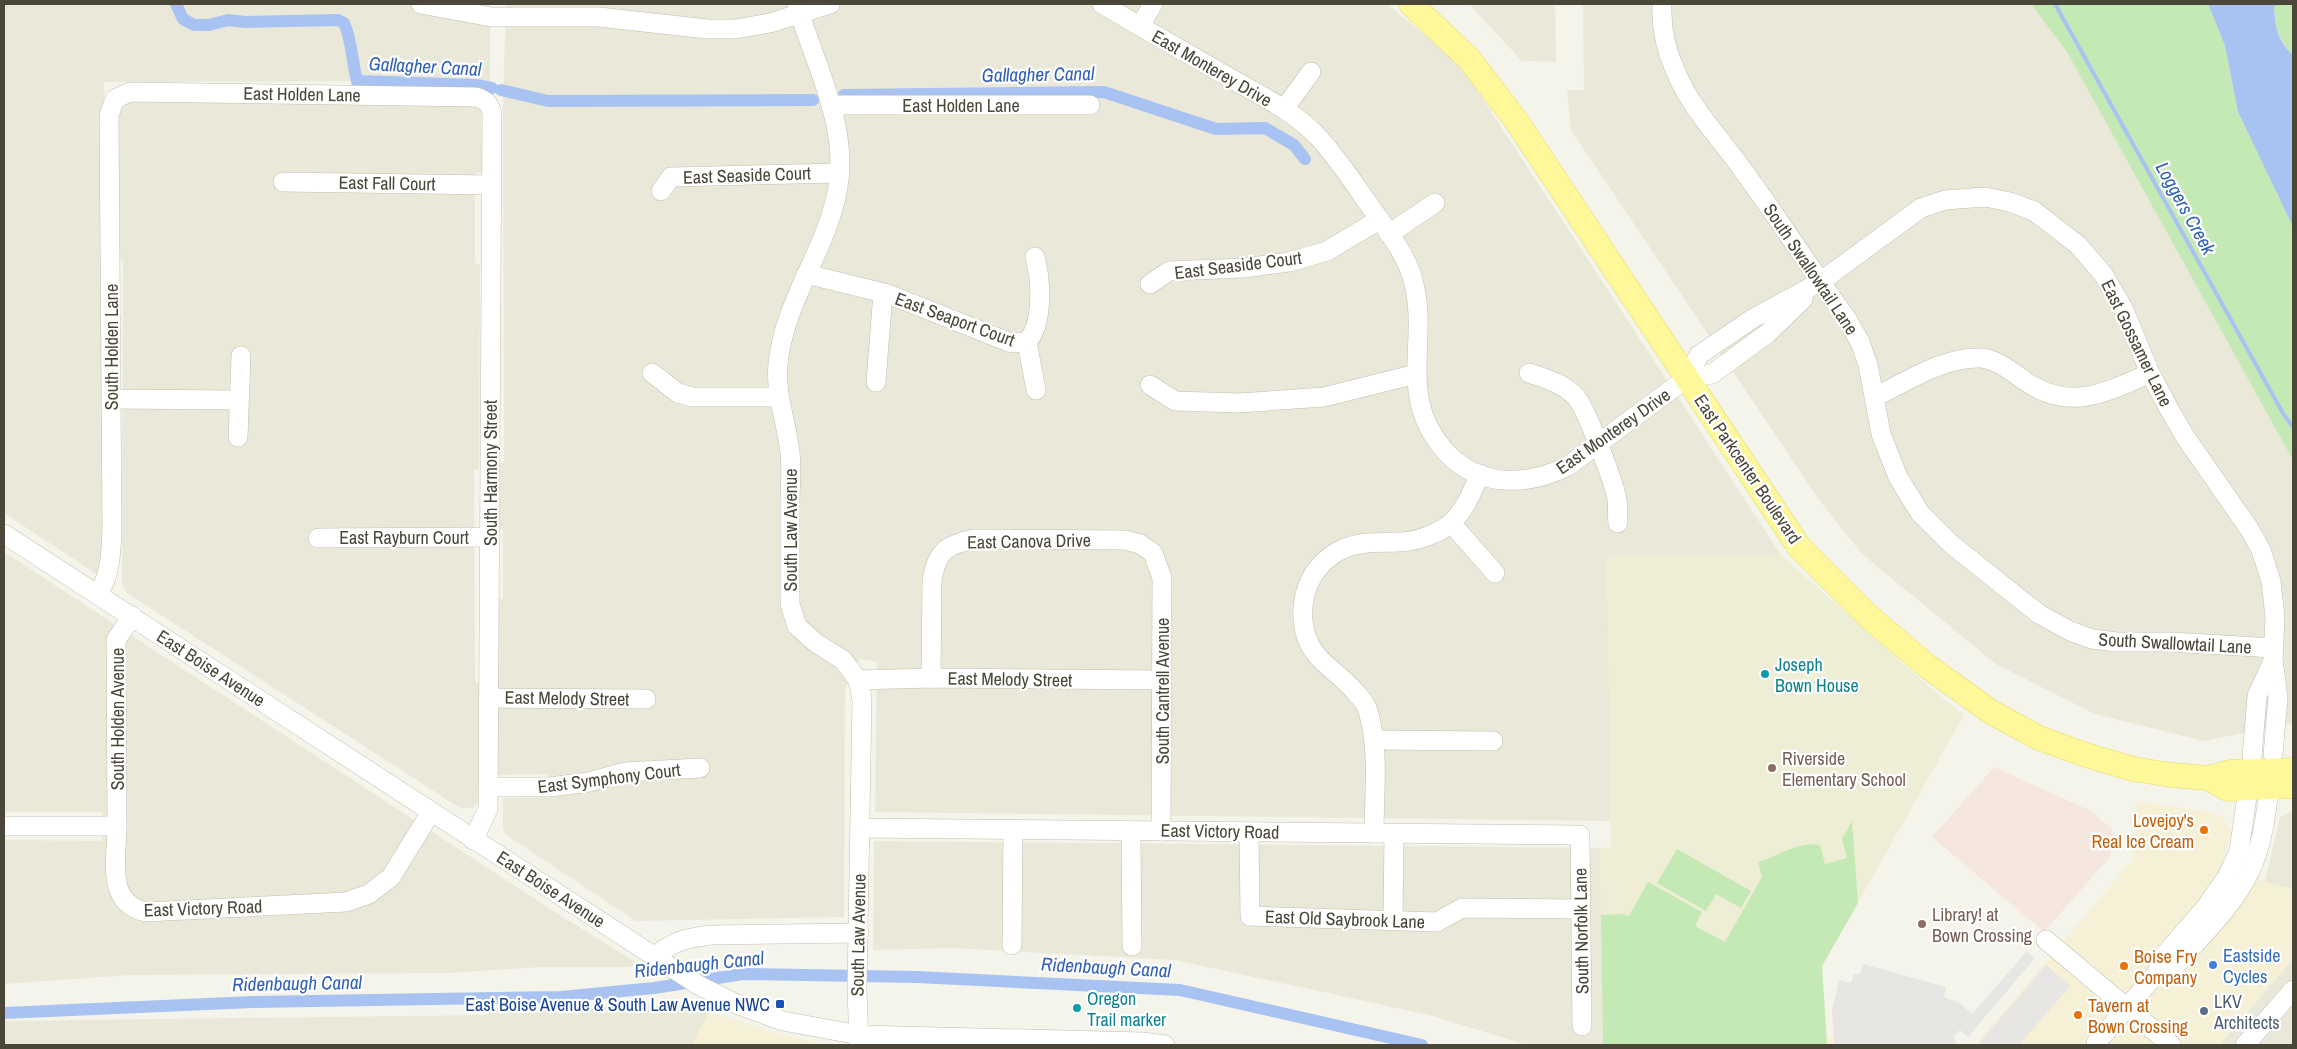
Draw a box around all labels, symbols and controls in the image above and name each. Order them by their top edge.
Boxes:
street label: East Monterey Drive [1147,24,1277,112]
water label: Gallagher Canal [368,50,482,82]
water label: Gallagher Canal [981,60,1095,88]
street label: East Holden Lane [243,80,361,108]
street label: East Holden Lane [902,93,1020,118]
water label: Loggers Creek [2150,157,2223,260]
street label: East Seaside Court [683,160,811,190]
street label: East Fall Court [338,170,436,196]
street label: South Swallowtail Lane [1758,198,1864,340]
street label: East Seaside Court [1173,245,1303,285]
street label: East Gossamer Lane [2095,275,2179,411]
street label: South Holden Lane [99,284,124,410]
street label: East Seaport Court [892,286,1018,352]
street label: East Monterey Drive [1551,382,1675,480]
street label: East Parkcenter Boulevard [1689,389,1807,549]
street label: South Harmony Street [478,400,503,546]
street label: South Law Avenue [778,469,803,591]
street label: East Rayburn Court [339,525,469,550]
street label: East Canova Drive [967,527,1091,555]
street label: South Cantrell Avenue [1150,618,1175,764]
street label: East Boise Avenue [152,624,270,712]
street label: South Swallowtail Lane [2098,627,2252,659]
street label: South Holden Avenue [105,648,130,790]
place label: Joseph Bown House [1775,652,1859,698]
street label: East Melody Street [947,665,1073,693]
marker: Joseph Bown House [1759,668,1771,680]
street label: East Melody Street [504,684,630,712]
place label: Riverside Elementary School [1782,746,1906,792]
street label: East Symphony Court [536,757,682,799]
marker: Riverside Elementary School [1766,762,1778,774]
place label: Lovejoy's Real Ice Cream [2091,808,2194,854]
street label: East Victory Road [1160,817,1280,845]
marker: Lovejoy's Real Ice Cream [2198,824,2210,836]
street label: East Boise Avenue [492,845,610,933]
street label: South Norfolk Lane [1567,868,1595,994]
street label: South Law Avenue [844,873,872,997]
street label: East Victory Road [143,893,263,923]
place label: Library! at Bown Crossing [1932,902,2033,948]
street label: East Old Saybrook Lane [1265,904,1425,934]
marker: Library! at Bown Crossing [1916,918,1928,930]
place label: Eastside Cycles [2223,943,2280,989]
water label: Ridenbaugh Canal [633,944,765,984]
place label: Boise Fry Company [2134,944,2198,990]
water label: Ridenbaugh Canal [1040,951,1172,983]
marker: Eastside Cycles [2207,959,2219,971]
marker: Boise Fry Company [2118,960,2130,972]
water label: Ridenbaugh Canal [232,969,363,997]
place label: Oregon Trail marker [1087,986,1166,1032]
place label: LKV Architects [2213,989,2280,1035]
place label: East Boise Avenue & South Law Avenue NWC [465,992,770,1017]
place label: Tavern at Bown Crossing [2088,993,2189,1039]
marker: East Boise Avenue & South Law Avenue NWC [774,998,786,1010]
marker: Oregon Trail marker [1071,1002,1083,1014]
marker: LKV Architects [2198,1005,2210,1017]
marker: Tavern at Bown Crossing [2072,1009,2084,1021]

